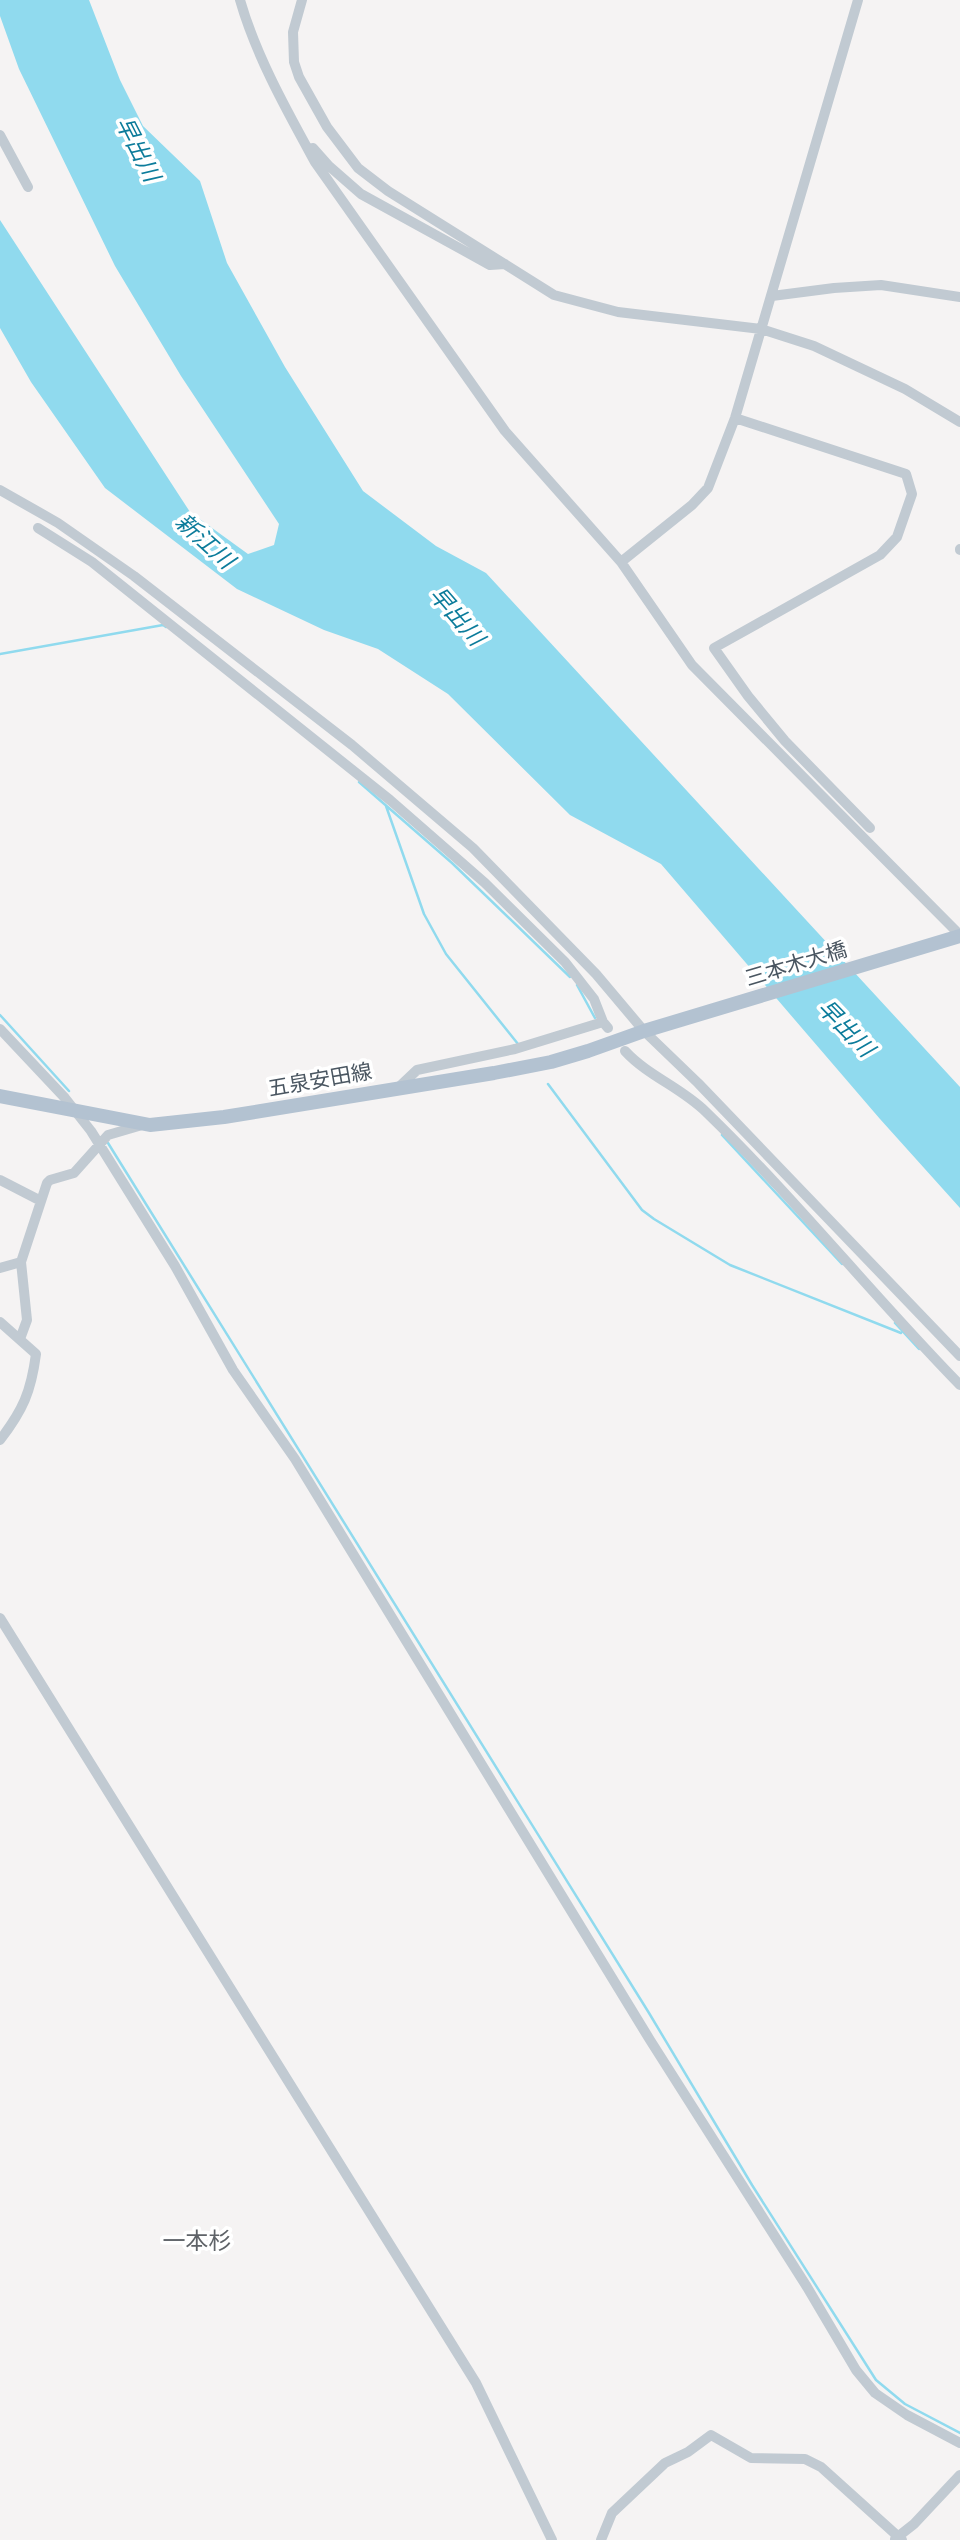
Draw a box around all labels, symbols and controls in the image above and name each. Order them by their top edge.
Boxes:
water label: 早出川 [110,112,167,189]
water label: 新江川 [170,508,242,576]
water label: 早出川 [424,581,492,653]
street label: 三本木大橋 [742,936,850,991]
water label: 早出川 [812,993,882,1065]
street label: 五泉安田線 [266,1058,374,1101]
district label: 一本杉 [163,2227,232,2255]

